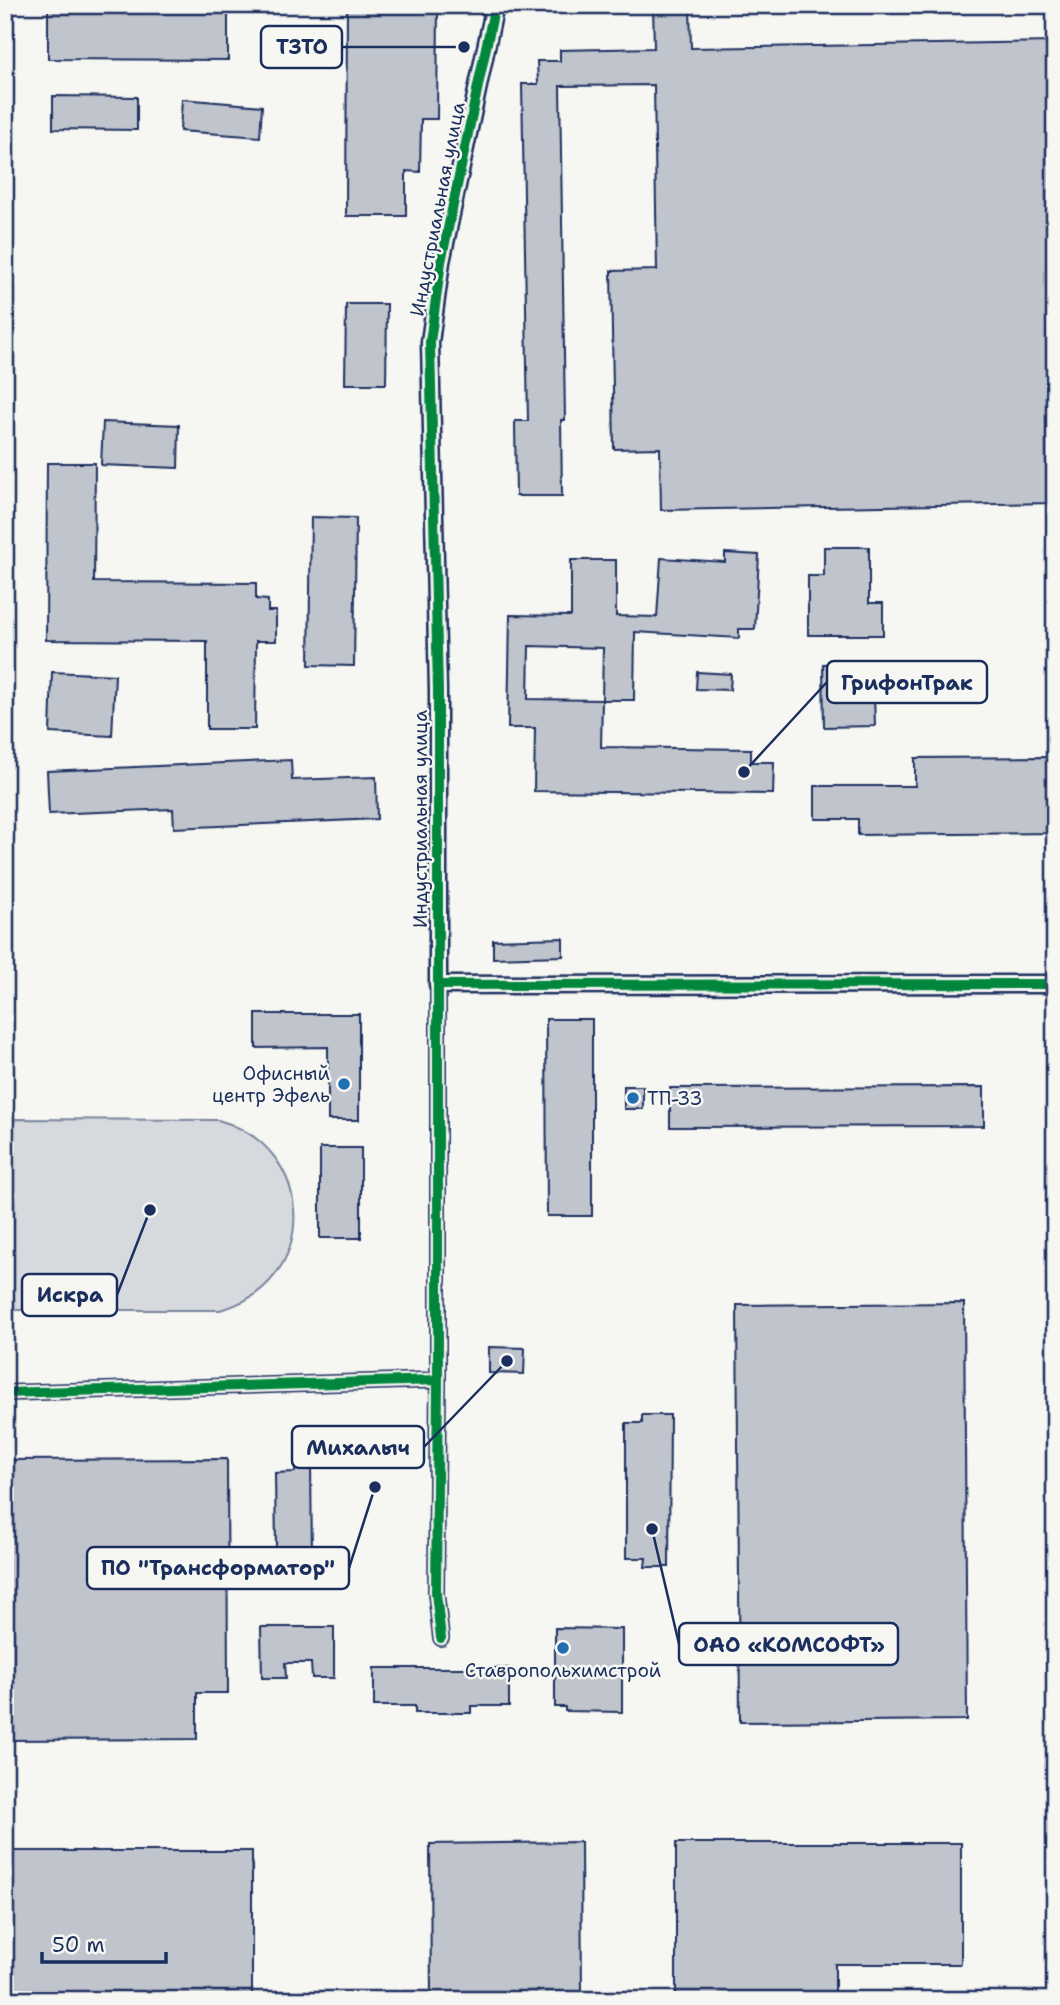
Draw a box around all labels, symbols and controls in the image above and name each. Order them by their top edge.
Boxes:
callout: ТЗТО [261,26,342,68]
text: ТЗТО [276,33,328,61]
street label: Индустриальная улица [404,100,471,318]
callout: ГрифонТрак [827,661,987,703]
text: ГрифонТрак [841,669,973,697]
street label: Индустриальная улица [408,710,433,928]
place label: Офисный центр Эфель [212,1061,330,1108]
marker: Офисный центр Эфель [336,1076,352,1092]
place label: ТП-33 [647,1086,703,1111]
marker: ТП-33 [625,1090,641,1106]
callout: Искра [22,1274,117,1316]
text: Искра [37,1281,104,1309]
callout: Михалыч [292,1426,424,1468]
text: Михалыч [306,1434,410,1462]
callout: ПО "Трансформатор" [87,1547,349,1589]
text: ПО "Трансформатор" [101,1554,335,1582]
callout: ОАО «КОМСОФТ» [679,1623,898,1665]
text: ОАО «КОМСОФТ» [693,1631,885,1659]
marker: Ставропольхимстрой [555,1640,571,1656]
place label: Ставропольхимстрой [465,1658,661,1683]
scale bar [42,1921,166,1965]
text: 50 m [52,1931,105,1959]

